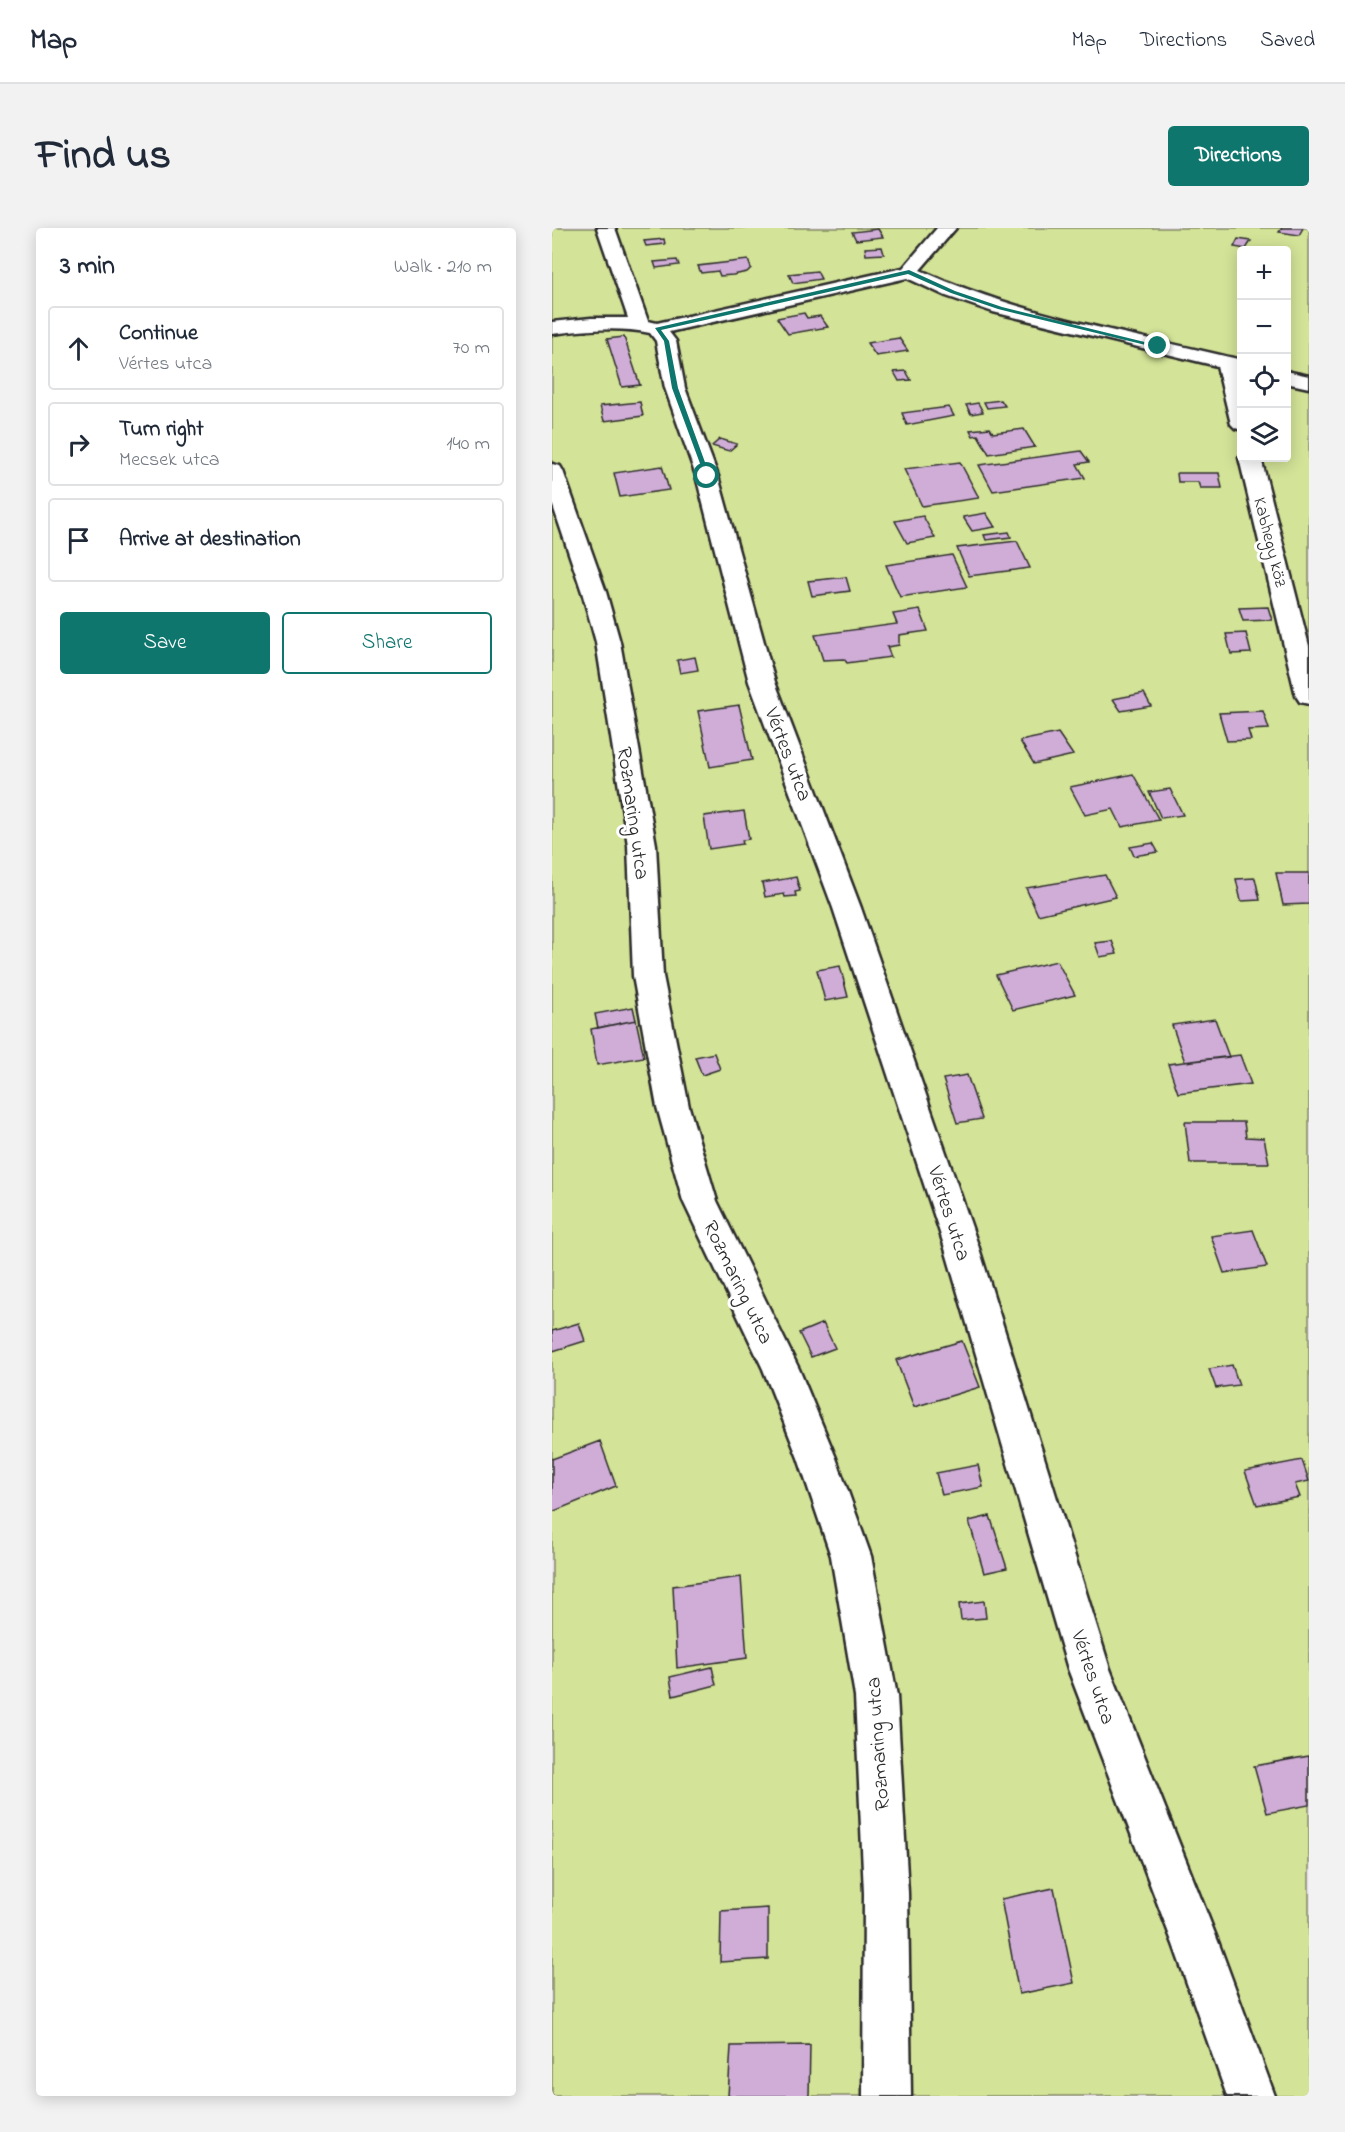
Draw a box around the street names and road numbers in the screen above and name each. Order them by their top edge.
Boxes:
street label: Kabhegy köz [1244,495,1293,591]
street label: Vértes utca [755,703,819,806]
street label: Rozmaring utca [606,745,656,882]
street label: Vértes utca [918,1161,977,1265]
street label: Rozmaring utca [693,1216,780,1351]
street label: Vértes utca [1062,1626,1122,1729]
street label: Rozmaring utca [859,1676,901,1812]

